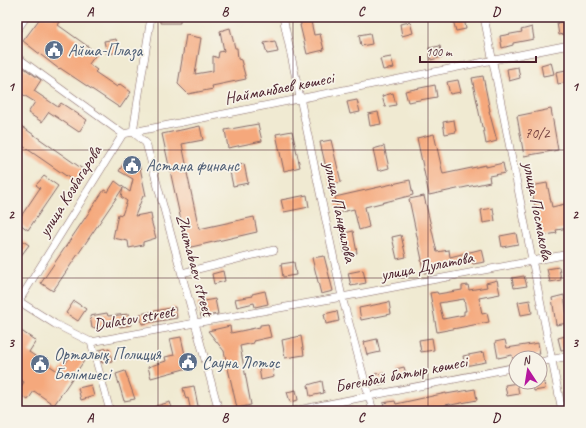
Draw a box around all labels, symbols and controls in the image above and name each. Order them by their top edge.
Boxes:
text: A [87,4,95,20]
text: B [222,4,230,20]
text: C [358,4,366,20]
text: D [492,4,501,20]
scale bar [420,38,536,64]
public building icon: Айша-Плаза [43,39,65,61]
place label: Айша-Плаза [68,40,143,62]
text: 100 m [426,44,453,60]
street label: Найманбаев көшесі [223,67,337,109]
text: 1 [8,79,16,95]
text: 1 [572,79,580,95]
house number: 70/2 [524,124,551,143]
street label: улица Козбагарова [33,141,107,241]
public building icon: Астана финанс [121,154,143,176]
place label: Астана финанс [146,155,240,176]
street label: улица Панфилова [319,159,361,266]
street label: улица Посмакова [518,159,558,264]
text: 2 [8,207,15,223]
text: 2 [572,207,579,223]
street label: Zhumabaev street [171,212,219,320]
street label: улица Дулатова [378,246,477,285]
street label: Dulatov street [92,300,178,335]
text: 3 [8,335,15,351]
text: 3 [572,335,579,351]
place label: Орталық Полиция Бөлімшесі [54,344,162,385]
north arrow [508,350,548,390]
public building icon: Сауна Лотос [177,351,199,373]
street label: Бөгенбай батыр көшесі [333,351,471,397]
place label: Сауна Лотос [202,352,280,373]
text: N [521,352,533,368]
public building icon: Орталық Полиция Бөлімшесі [29,353,51,375]
text: A [87,410,95,426]
text: B [222,410,230,426]
text: C [358,410,366,426]
text: D [492,410,501,426]

